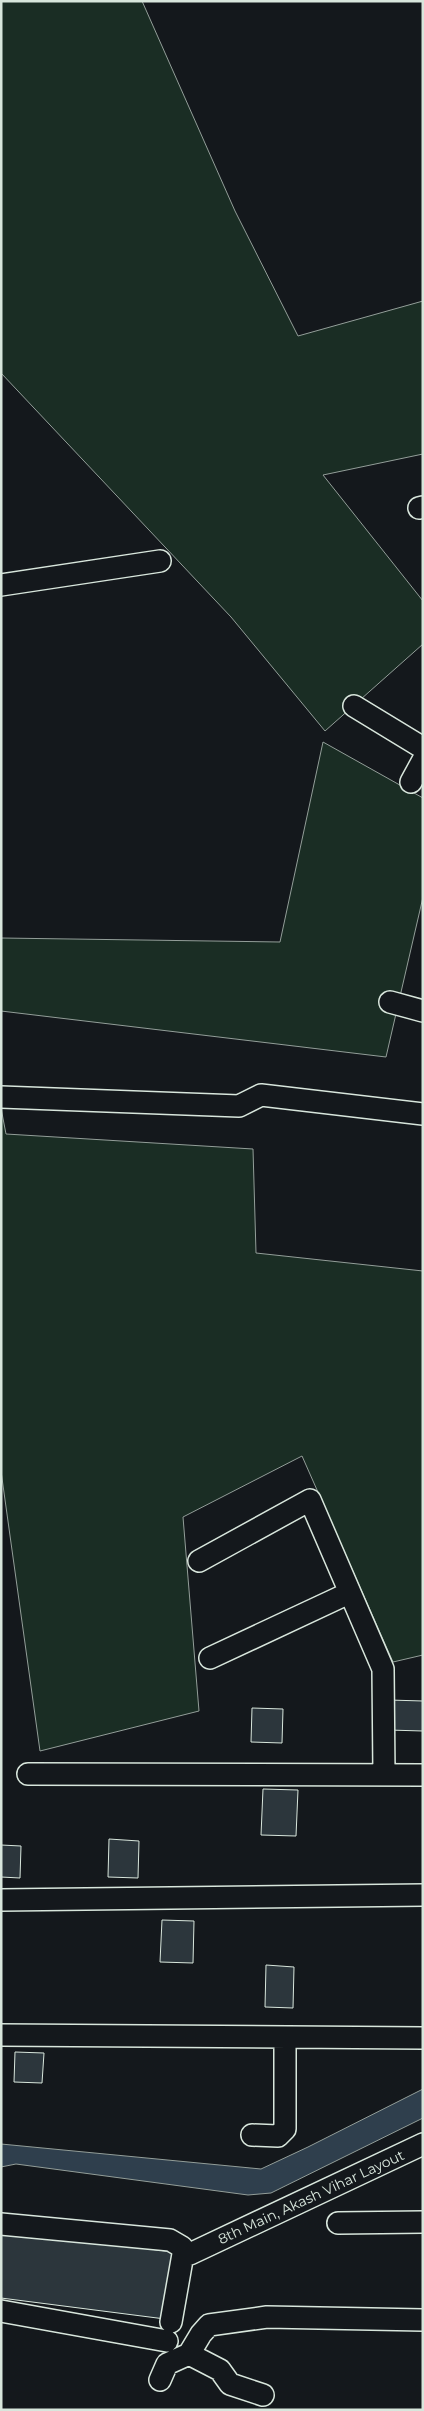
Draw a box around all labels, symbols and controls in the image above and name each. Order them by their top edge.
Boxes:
street label: 8th Main, Akash Vihar Layout [215,2146,407,2248]

